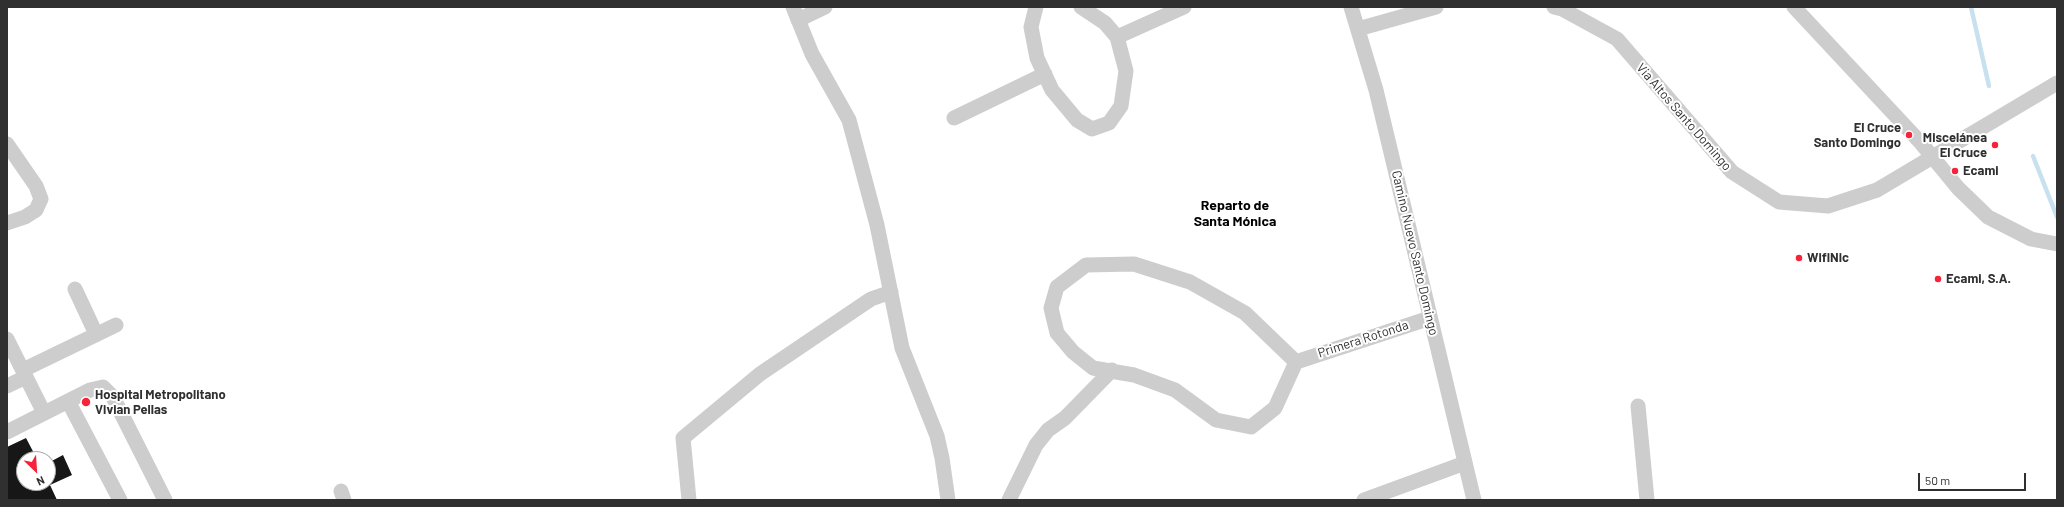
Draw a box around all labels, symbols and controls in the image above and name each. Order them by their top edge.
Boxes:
street label: Via Altos Santo Domingo [1633,60,1735,174]
place label: El Cruce Santo Domingo [1814,120,1901,151]
marker: El Cruce Santo Domingo [1904,130,1914,140]
place label: Miscelánea El Cruce [1923,130,1987,161]
marker: Miscelánea El Cruce [1990,140,2000,150]
place label: Ecami [1963,163,1999,179]
marker: Ecami [1950,166,1960,176]
street label: Camino Nuevo Santo Domingo [1388,169,1442,337]
district label: Reparto de Santa Mónica [1194,197,1276,230]
place label: WifiNic [1807,250,1849,266]
marker: WifiNic [1794,253,1804,263]
place label: Ecami, S.A. [1946,271,2011,287]
marker: Ecami, S.A. [1933,274,1943,284]
street label: Primera Rotonda [1316,317,1410,361]
place label: Hospital Metropolitano Vivian Pellas [95,387,226,418]
marker: Hospital Metropolitano Vivian Pellas [80,396,92,408]
north arrow [16,451,56,491]
scale bar [1920,465,2028,491]
text: 50 m [1925,473,1950,487]
text: N [35,474,47,489]

